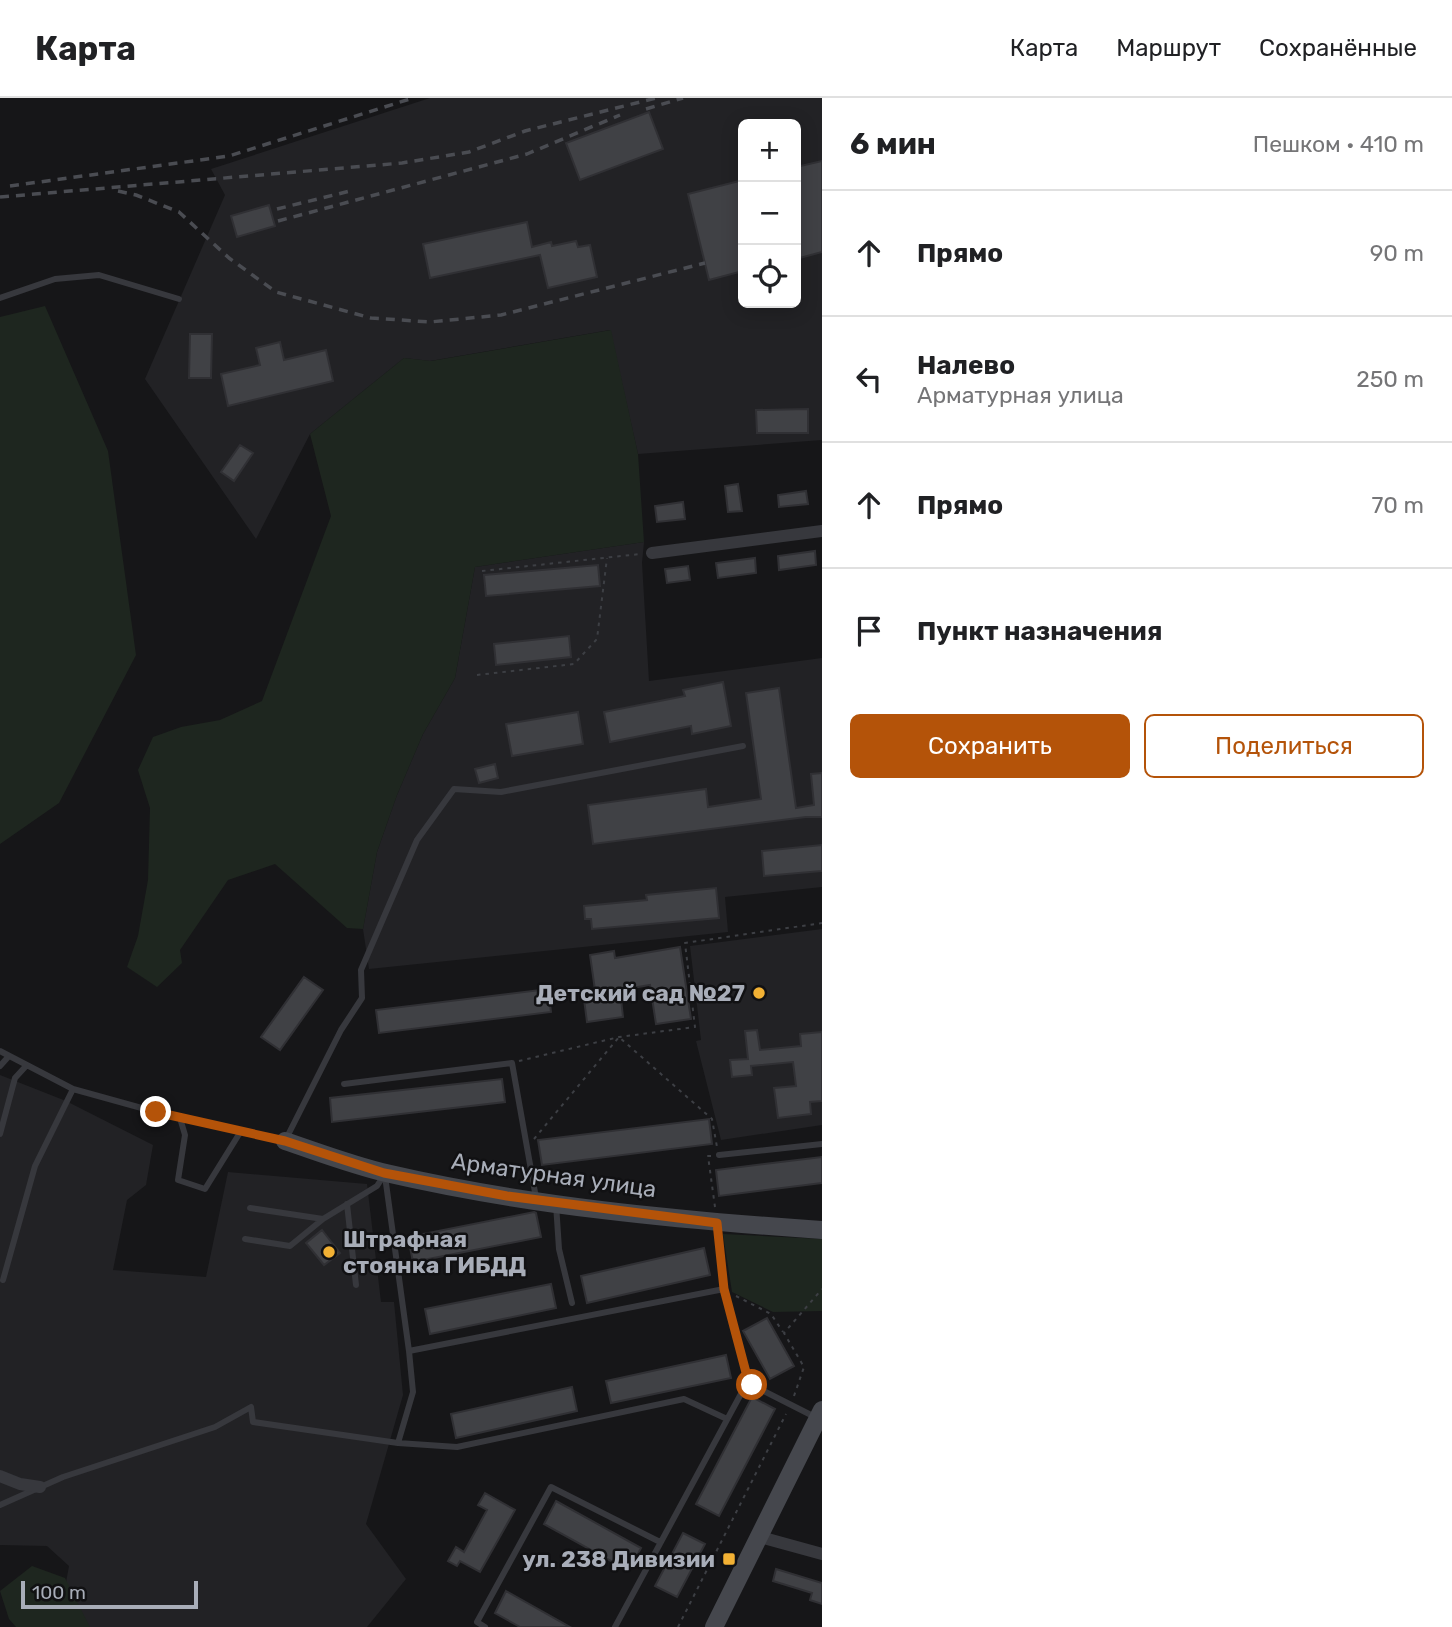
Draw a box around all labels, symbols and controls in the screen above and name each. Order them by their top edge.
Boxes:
text: Карта [35,29,136,68]
text: Карта [1010,34,1078,62]
text: Маршрут [1116,34,1221,62]
text: Сохранённые [1259,34,1417,62]
map controls [738,119,801,308]
button: + [738,119,801,182]
text: 6 мин [850,126,936,162]
text: Пешком · 410 m [1253,130,1424,158]
button: − [738,182,801,245]
icon: ahead [850,234,888,272]
text: Прямо [917,238,1003,269]
text: 90 m [1370,239,1424,267]
button: locate [738,245,801,308]
text: Налево [917,350,1015,381]
icon: left [850,360,888,398]
text: 250 m [1356,365,1424,393]
text: Арматурная улица [917,381,1124,409]
icon: ahead [850,486,888,524]
text: Прямо [917,490,1003,521]
text: 70 m [1372,491,1424,519]
icon: arrive [850,612,888,650]
text: Пункт назначения [917,616,1162,647]
button: Сохранить [850,714,1130,778]
button: Поделиться [1144,714,1424,778]
place label: Детский сад №27 [536,979,745,1007]
marker: Детский сад №27 [751,985,767,1001]
route end [140,1096,171,1127]
street label: Арматурная улица [450,1147,658,1203]
place label: Штрафная стоянка ГИБДД [343,1225,526,1279]
marker: Штрафная стоянка ГИБДД [321,1244,337,1260]
route start [736,1369,767,1400]
place label: ул. 238 Дивизии [522,1545,715,1573]
marker: ул. 238 Дивизии [721,1551,737,1567]
scale bar [21,1578,198,1610]
text: 100 m [32,1581,86,1604]

